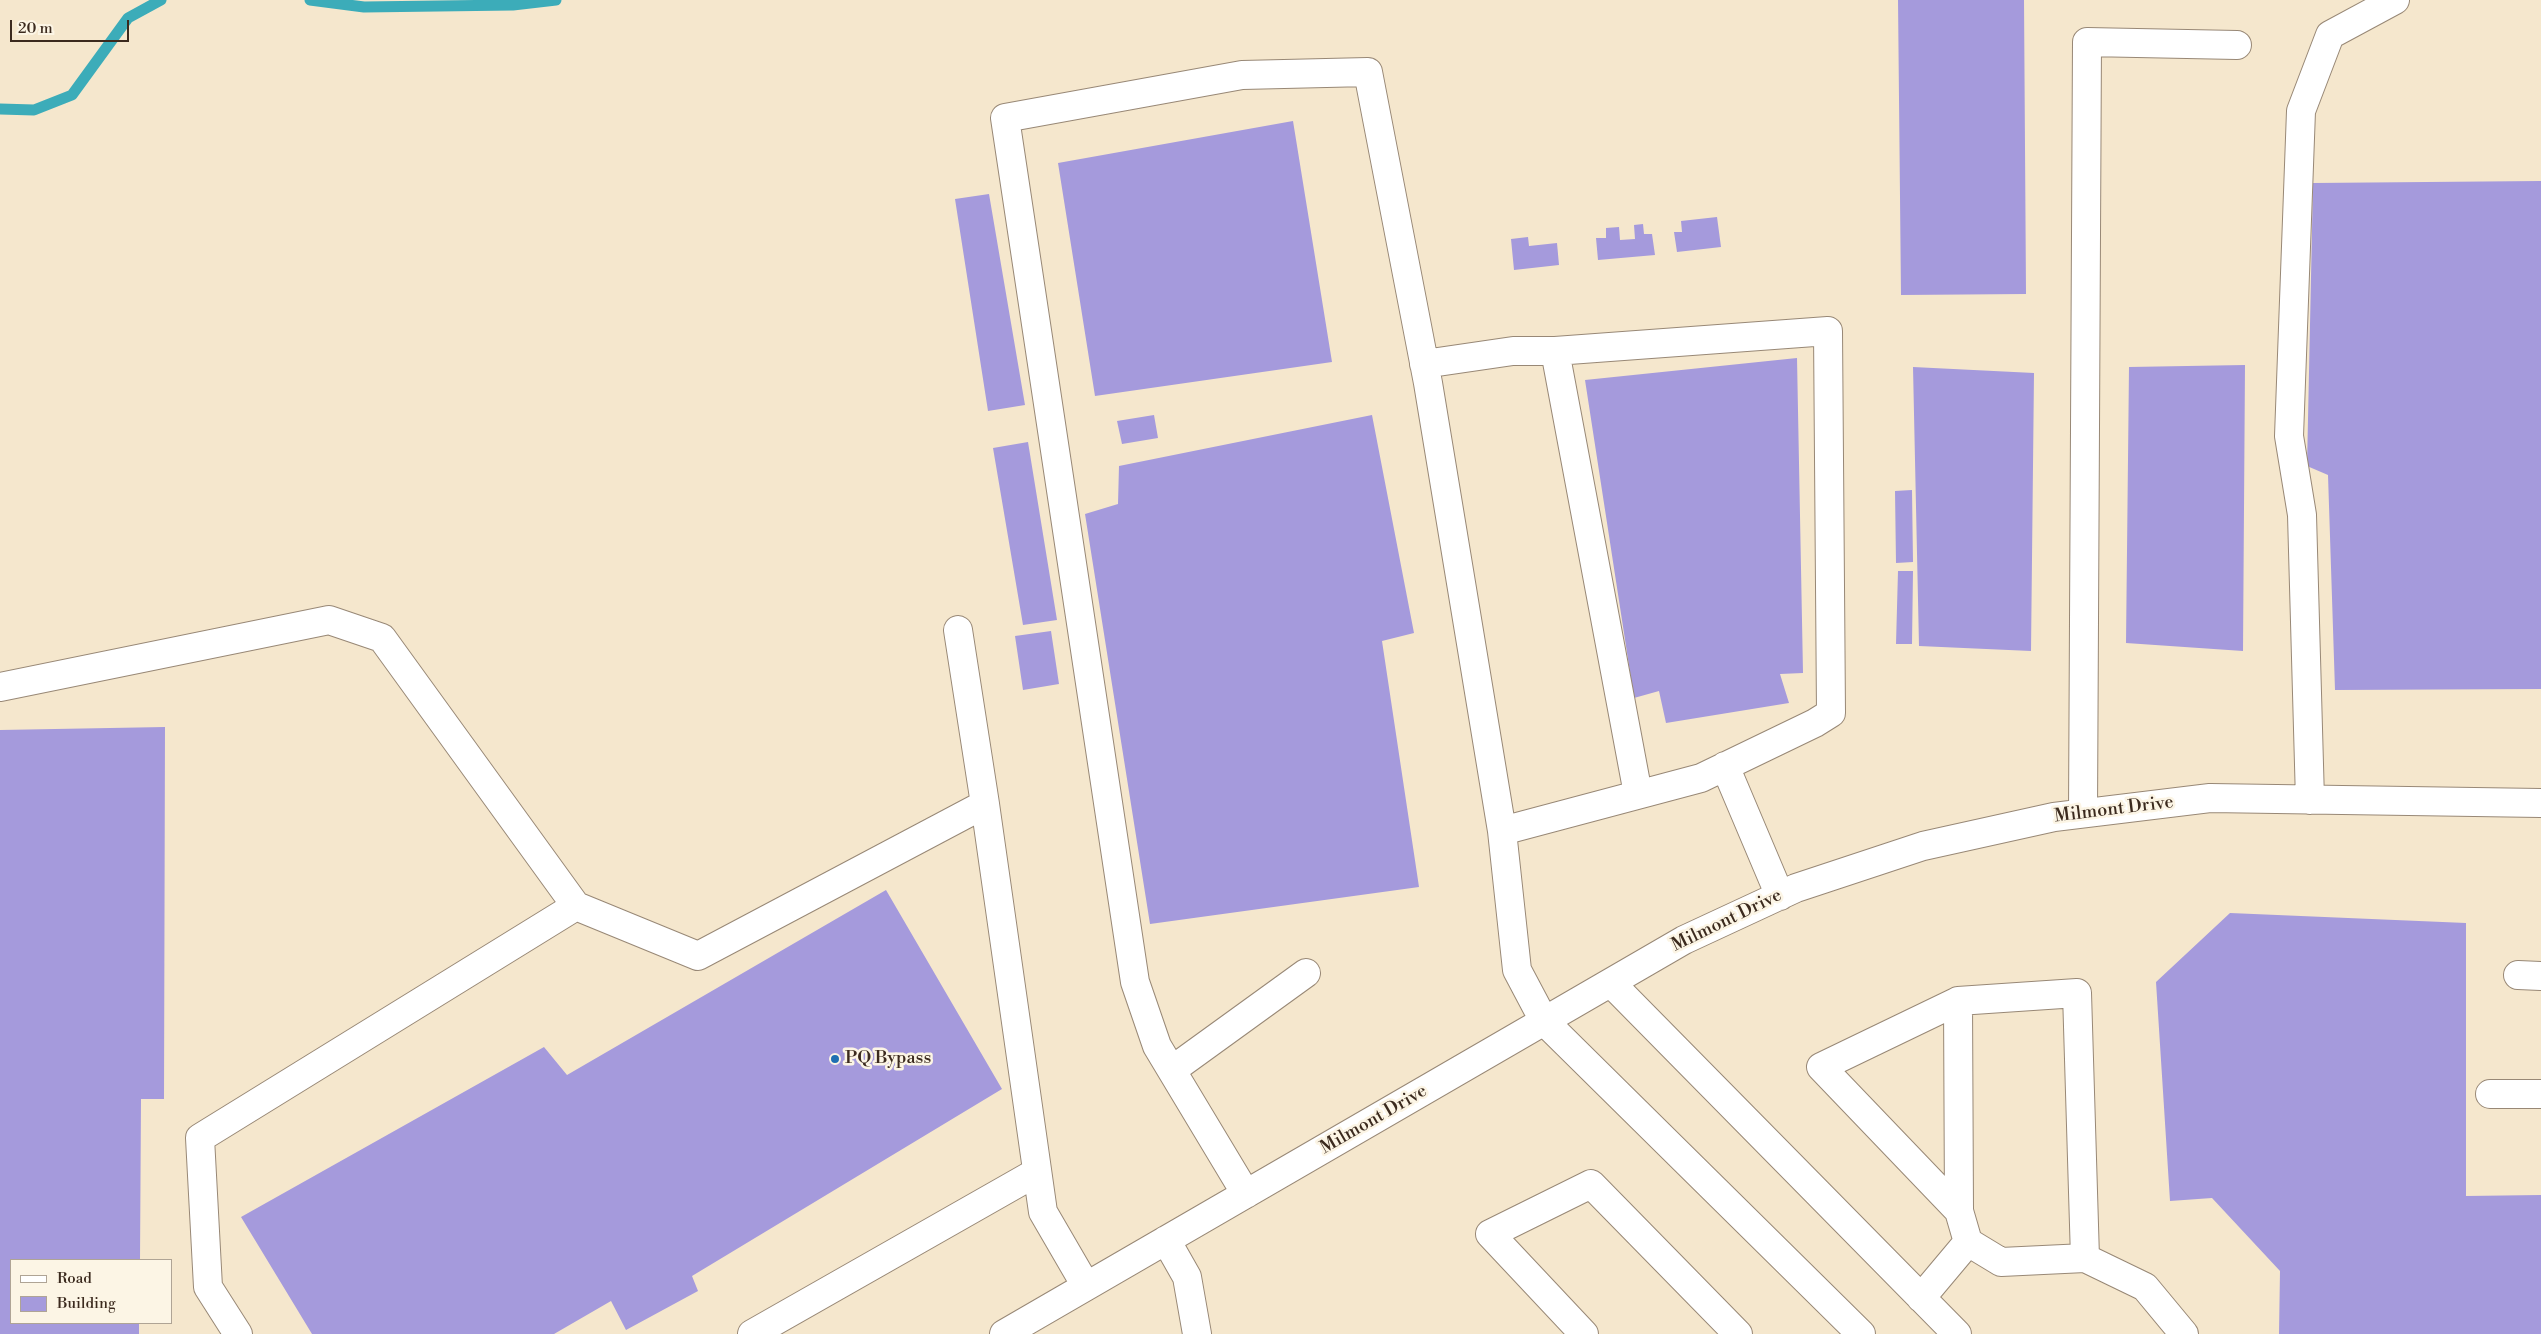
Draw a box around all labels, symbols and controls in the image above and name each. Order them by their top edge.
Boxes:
scale bar [12,10,131,42]
text: 20 m [18,19,53,38]
street label: Milmont Drive [2053,792,2175,828]
street label: Milmont Drive [1668,885,1786,957]
place label: PQ Bypass [845,1048,931,1070]
marker: PQ Bypass [829,1053,841,1065]
street label: Milmont Drive [1317,1081,1431,1159]
legend [10,1259,172,1324]
text: Road [57,1269,92,1288]
text: Building [57,1294,116,1313]

